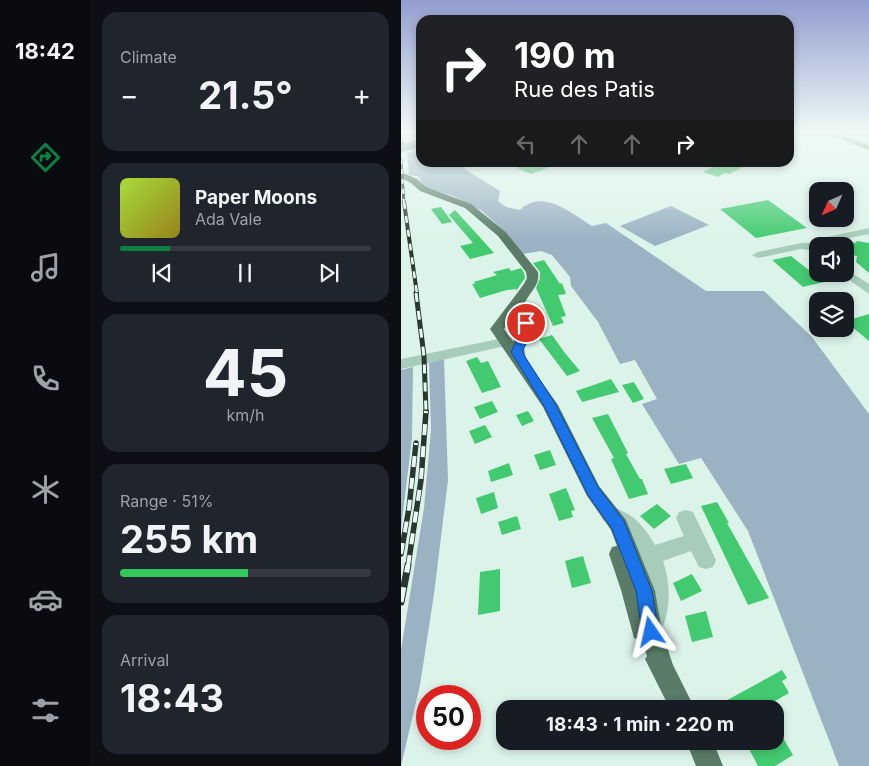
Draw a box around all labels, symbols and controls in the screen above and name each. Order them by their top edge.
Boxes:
text: 190 m [514,34,616,76]
icon: right [431,35,496,100]
text: 18:42 [15,38,75,64]
text: Climate [120,47,177,67]
text: 21.5° [198,72,293,118]
text: Rue des Patis [514,76,655,102]
text: − [120,78,139,112]
text: + [352,78,371,112]
icon: left [512,130,540,158]
icon: ahead [565,130,593,158]
icon: ahead [618,130,646,158]
icon: right [671,130,699,158]
icon: directions [28,140,63,175]
north arrow [809,182,853,228]
map controls [809,182,854,337]
text: Paper Moons [195,186,317,209]
text: Ada Vale [195,209,262,229]
button: sound [809,237,854,282]
icon: music [28,250,63,285]
icon: previous [148,259,176,287]
icon: pause [231,259,259,287]
icon: next [315,259,343,287]
button: layers [809,292,854,337]
pin [505,302,547,344]
icon: arrive [512,309,540,337]
text: 45 [203,333,288,412]
icon: phone [28,361,63,396]
text: km/h [226,405,265,425]
icon: climate [28,472,63,507]
text: Range · 51% [120,491,213,511]
text: 255 km [120,516,258,562]
icon: car [28,582,63,617]
position arrow [624,605,676,657]
text: Arrival [120,650,169,670]
text: 18:43 [120,675,224,721]
speed limit sign: 50 [416,685,481,750]
icon: filters [28,693,63,728]
text: 18:43 · 1 min · 220 m [546,713,734,736]

